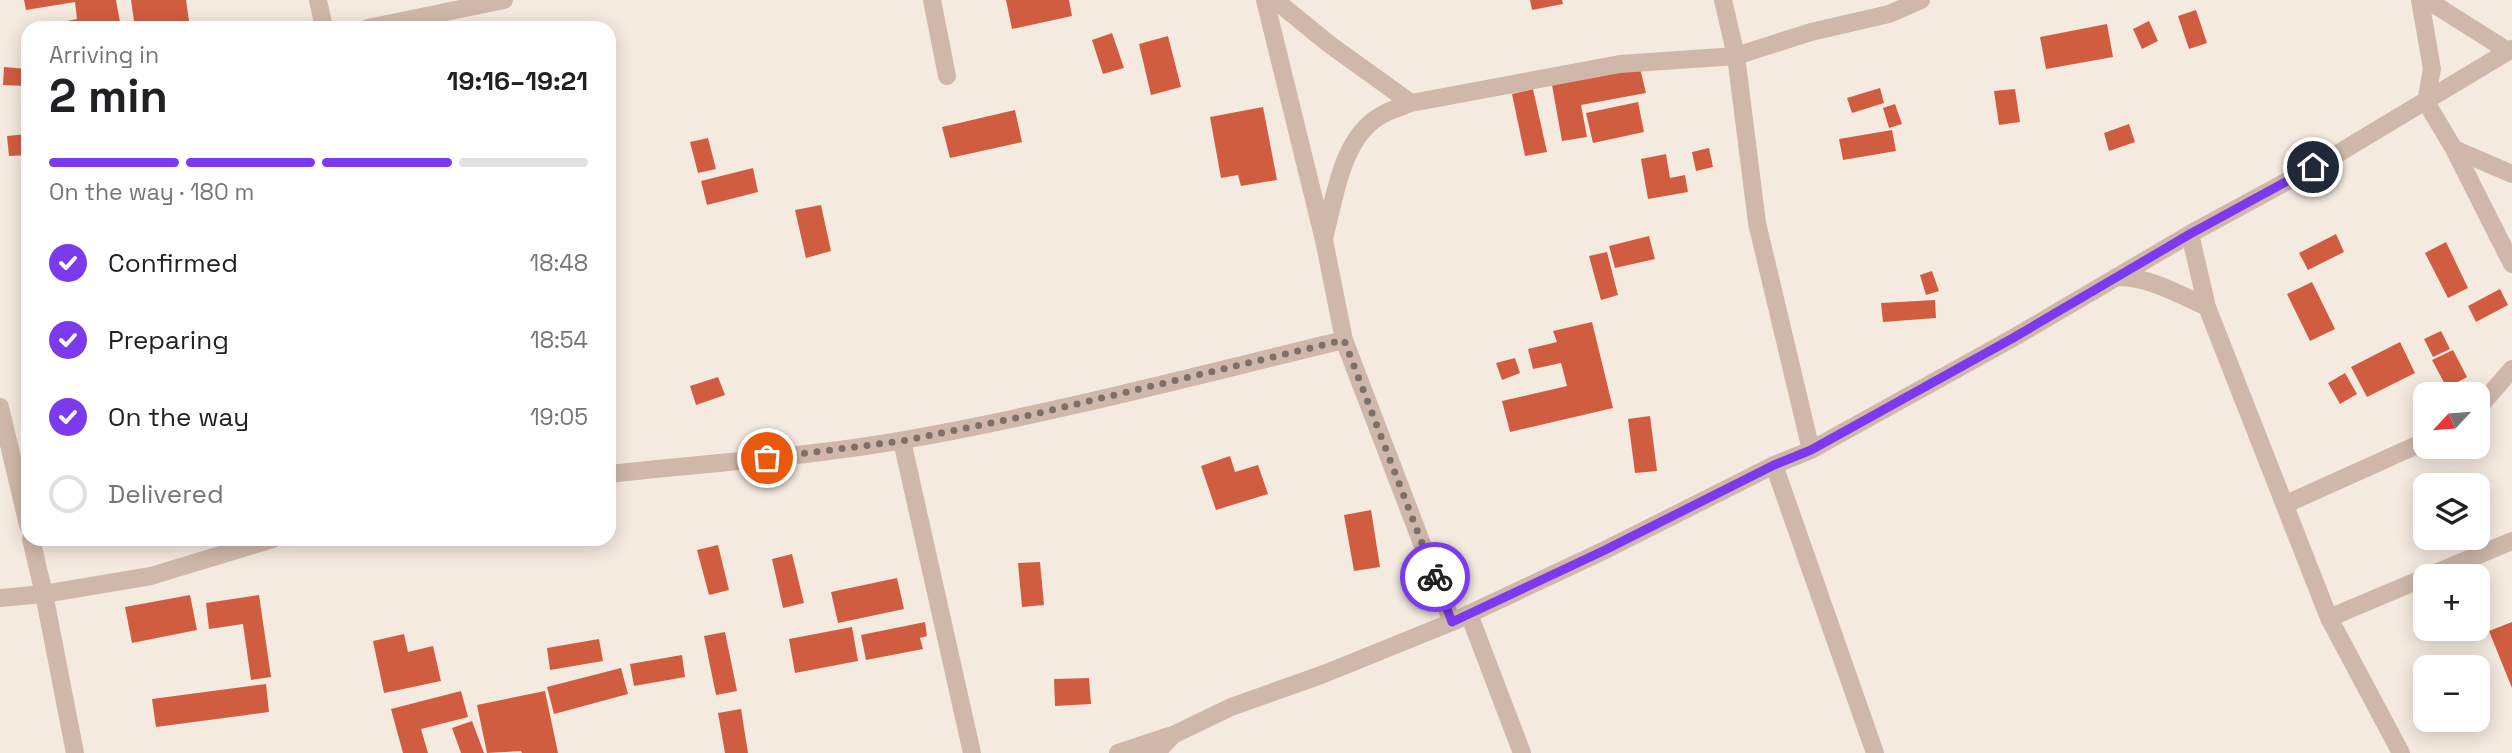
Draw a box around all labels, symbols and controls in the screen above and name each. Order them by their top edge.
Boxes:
text: Arriving in [49,40,159,70]
text: 19:16–19:21 [447,64,588,98]
text: 2 min [49,67,168,125]
pin [2283,137,2343,197]
icon: home [2294,148,2332,186]
text: On the way · 180 m [49,177,254,207]
icon: check [49,244,87,282]
text: Confirmed [108,246,238,280]
text: 18:48 [530,248,588,278]
icon: check [49,321,87,359]
text: Preparing [108,323,229,357]
text: 18:54 [530,325,588,355]
north arrow [2413,382,2490,458]
map controls [2413,382,2490,732]
icon: check [49,398,87,436]
text: On the way [108,400,249,434]
text: 19:05 [530,402,588,432]
pin [737,428,797,488]
icon: bag [748,439,786,477]
button: layers [2413,473,2490,550]
text: Delivered [108,477,224,511]
courier [1400,542,1470,612]
icon: bike [1416,558,1454,596]
button: + [2413,564,2490,641]
button: − [2413,655,2490,732]

